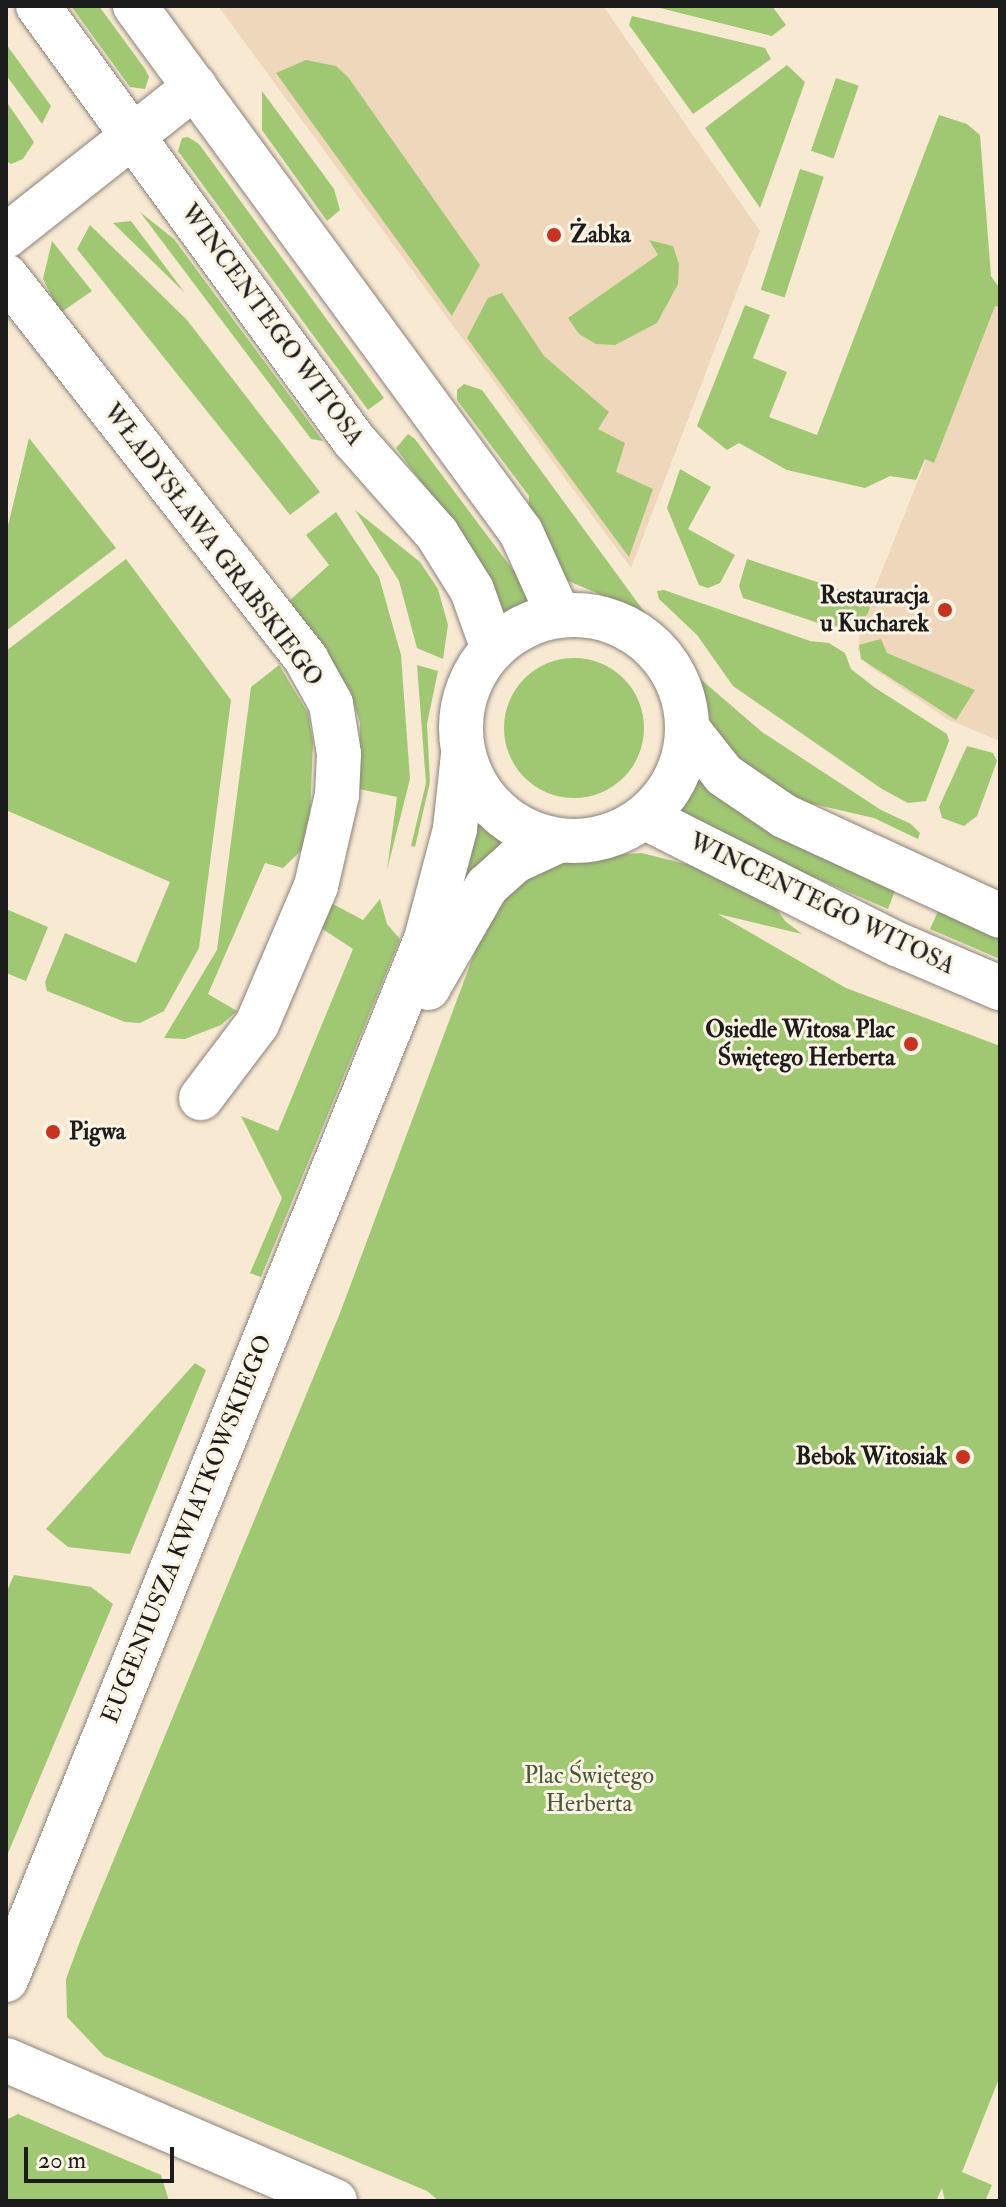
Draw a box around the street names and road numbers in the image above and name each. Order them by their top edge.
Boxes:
street label: WINCENTEGO WITOSA [175,199,369,451]
street label: WŁADYSŁAWA GRABSKIEGO [97,398,329,692]
street label: WINCENTEGO WITOSA [685,827,959,981]
street label: EUGENIUSZA KWIATKOWSKIEGO [96,1331,278,1727]

